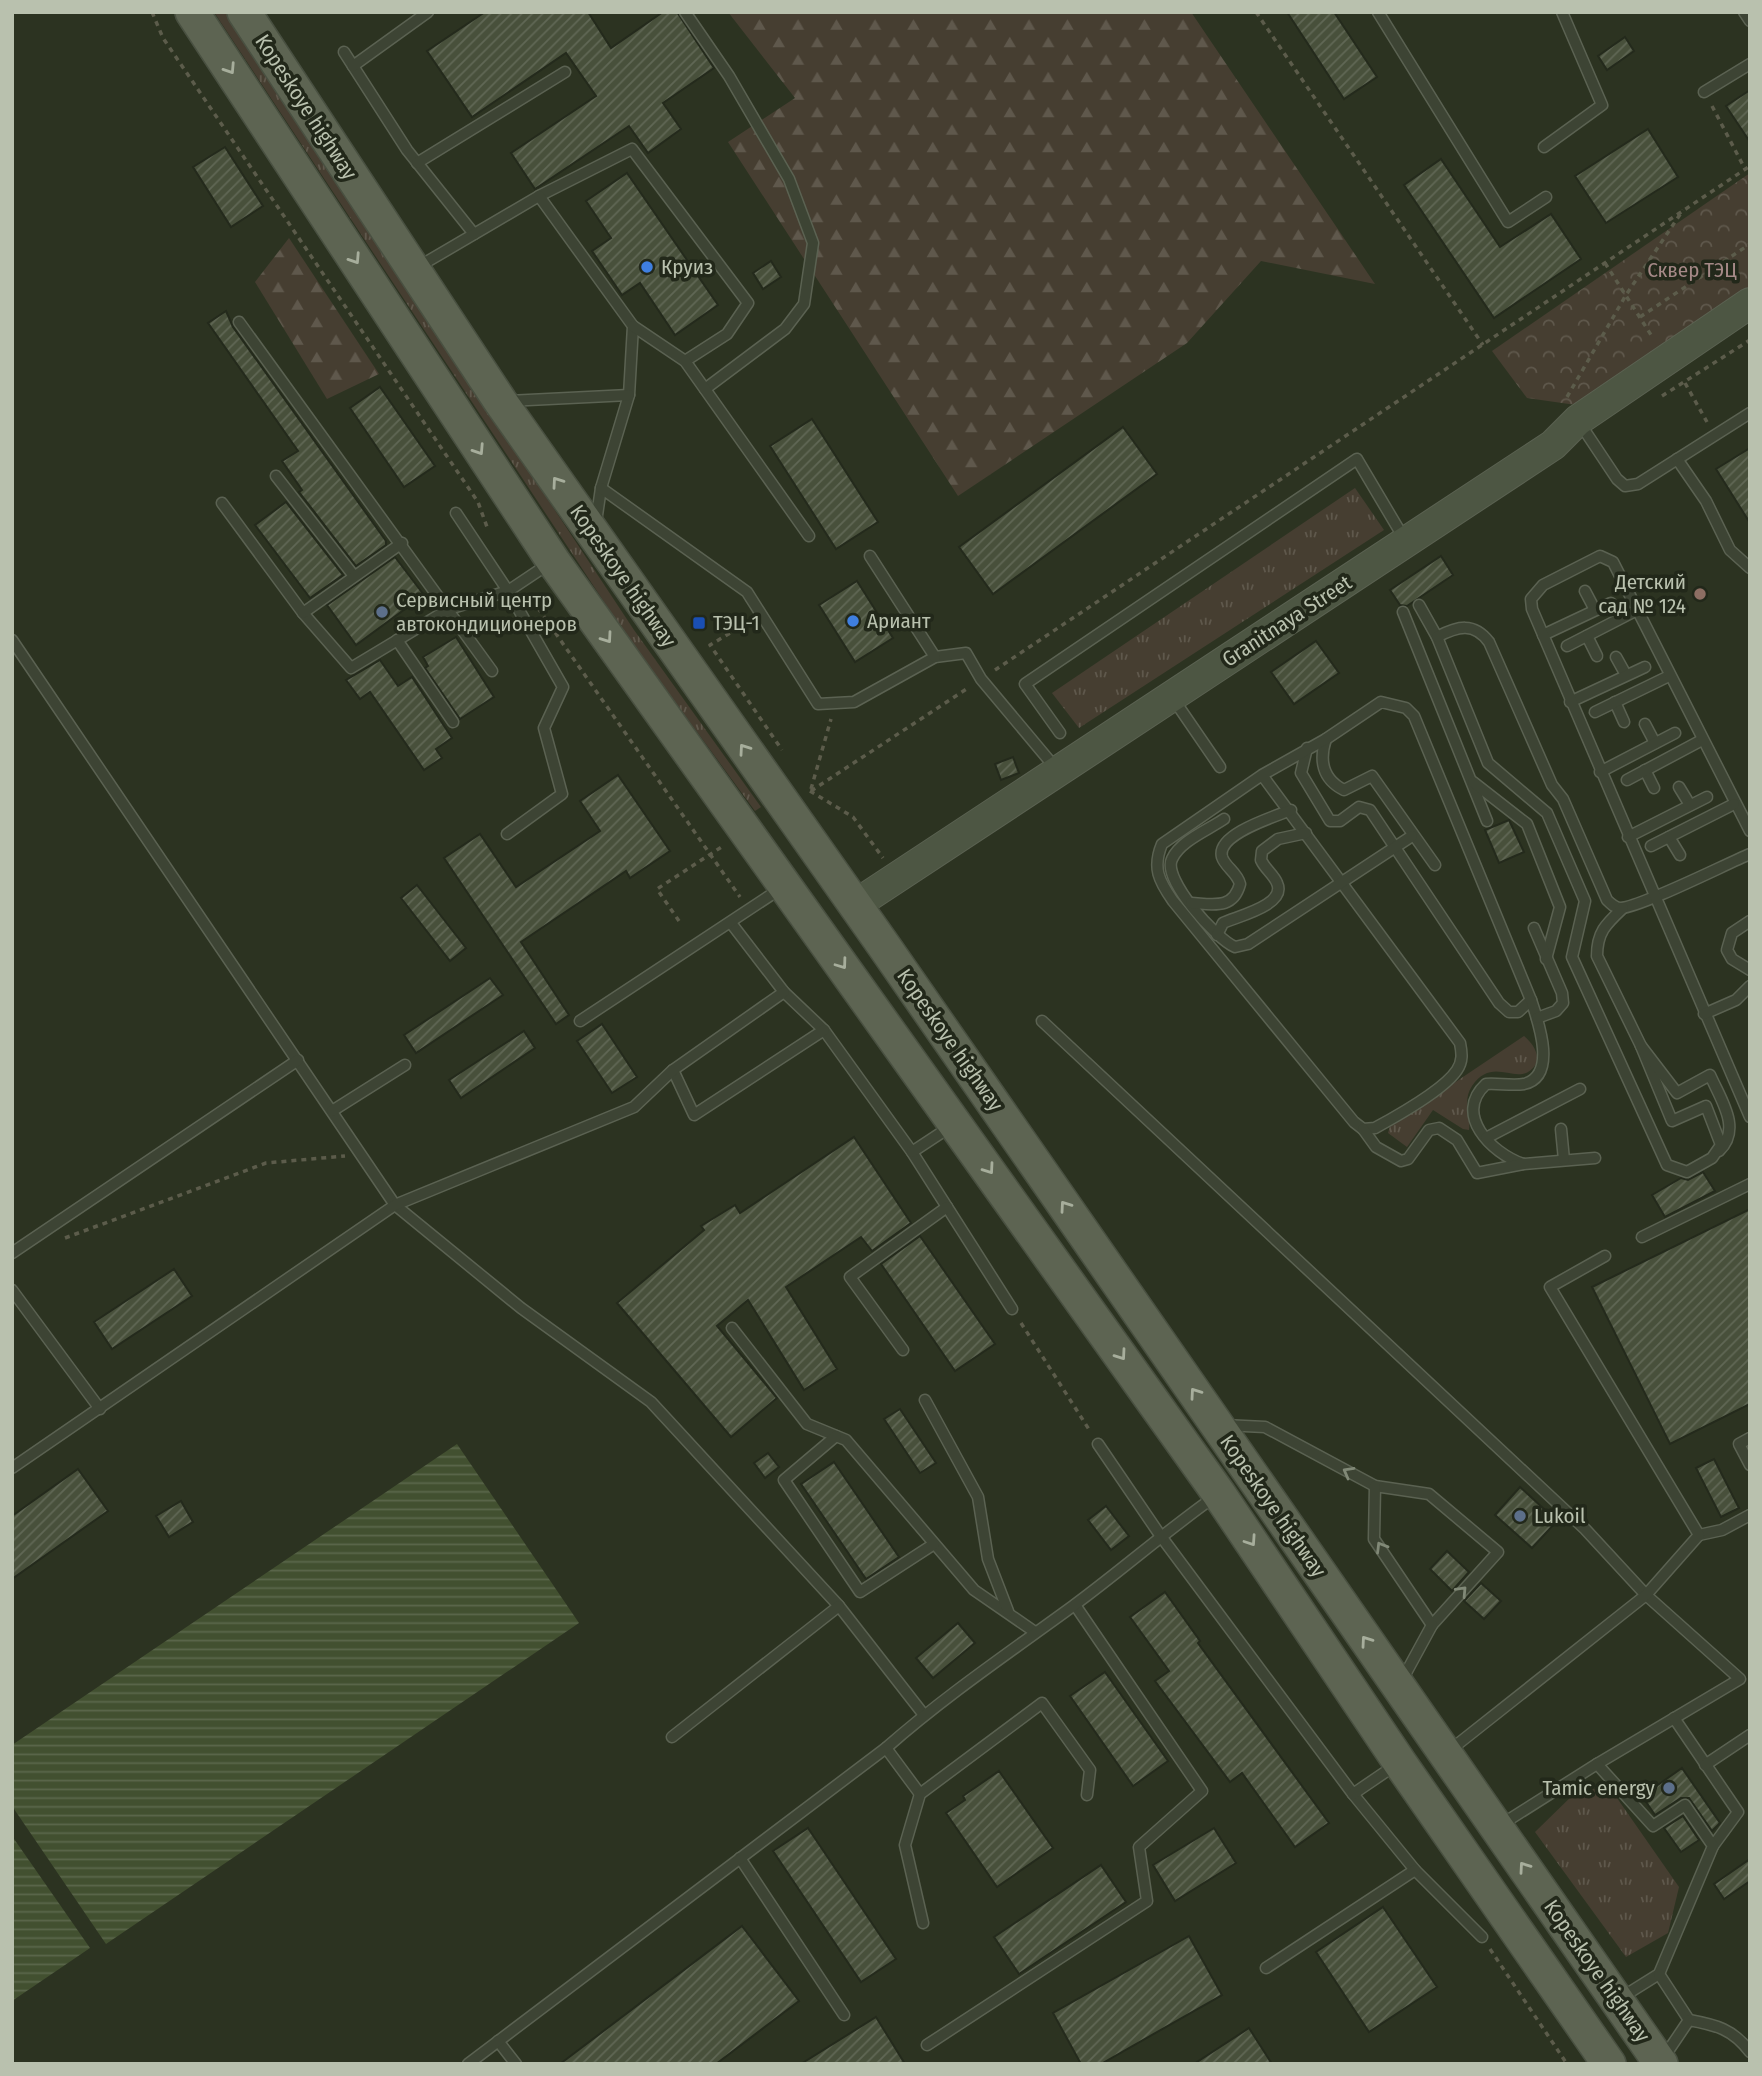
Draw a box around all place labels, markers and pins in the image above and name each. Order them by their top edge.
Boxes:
place label: Круиз [661,254,713,280]
marker: Круиз [639,259,655,275]
place label: Детский сад № 124 [1598,569,1686,619]
marker: Детский сад № 124 [1692,586,1708,602]
place label: Сервисный центр автокондиционеров [396,587,577,637]
marker: Сервисный центр автокондиционеров [374,604,390,620]
place label: Ариант [867,608,931,634]
place label: ТЭЦ-1 [713,610,760,636]
marker: Ариант [845,613,861,629]
marker: ТЭЦ-1 [691,615,707,631]
place label: Lukoil [1534,1503,1586,1529]
marker: Lukoil [1512,1508,1528,1524]
place label: Tamic energy [1543,1775,1656,1801]
marker: Tamic energy [1661,1780,1677,1796]

